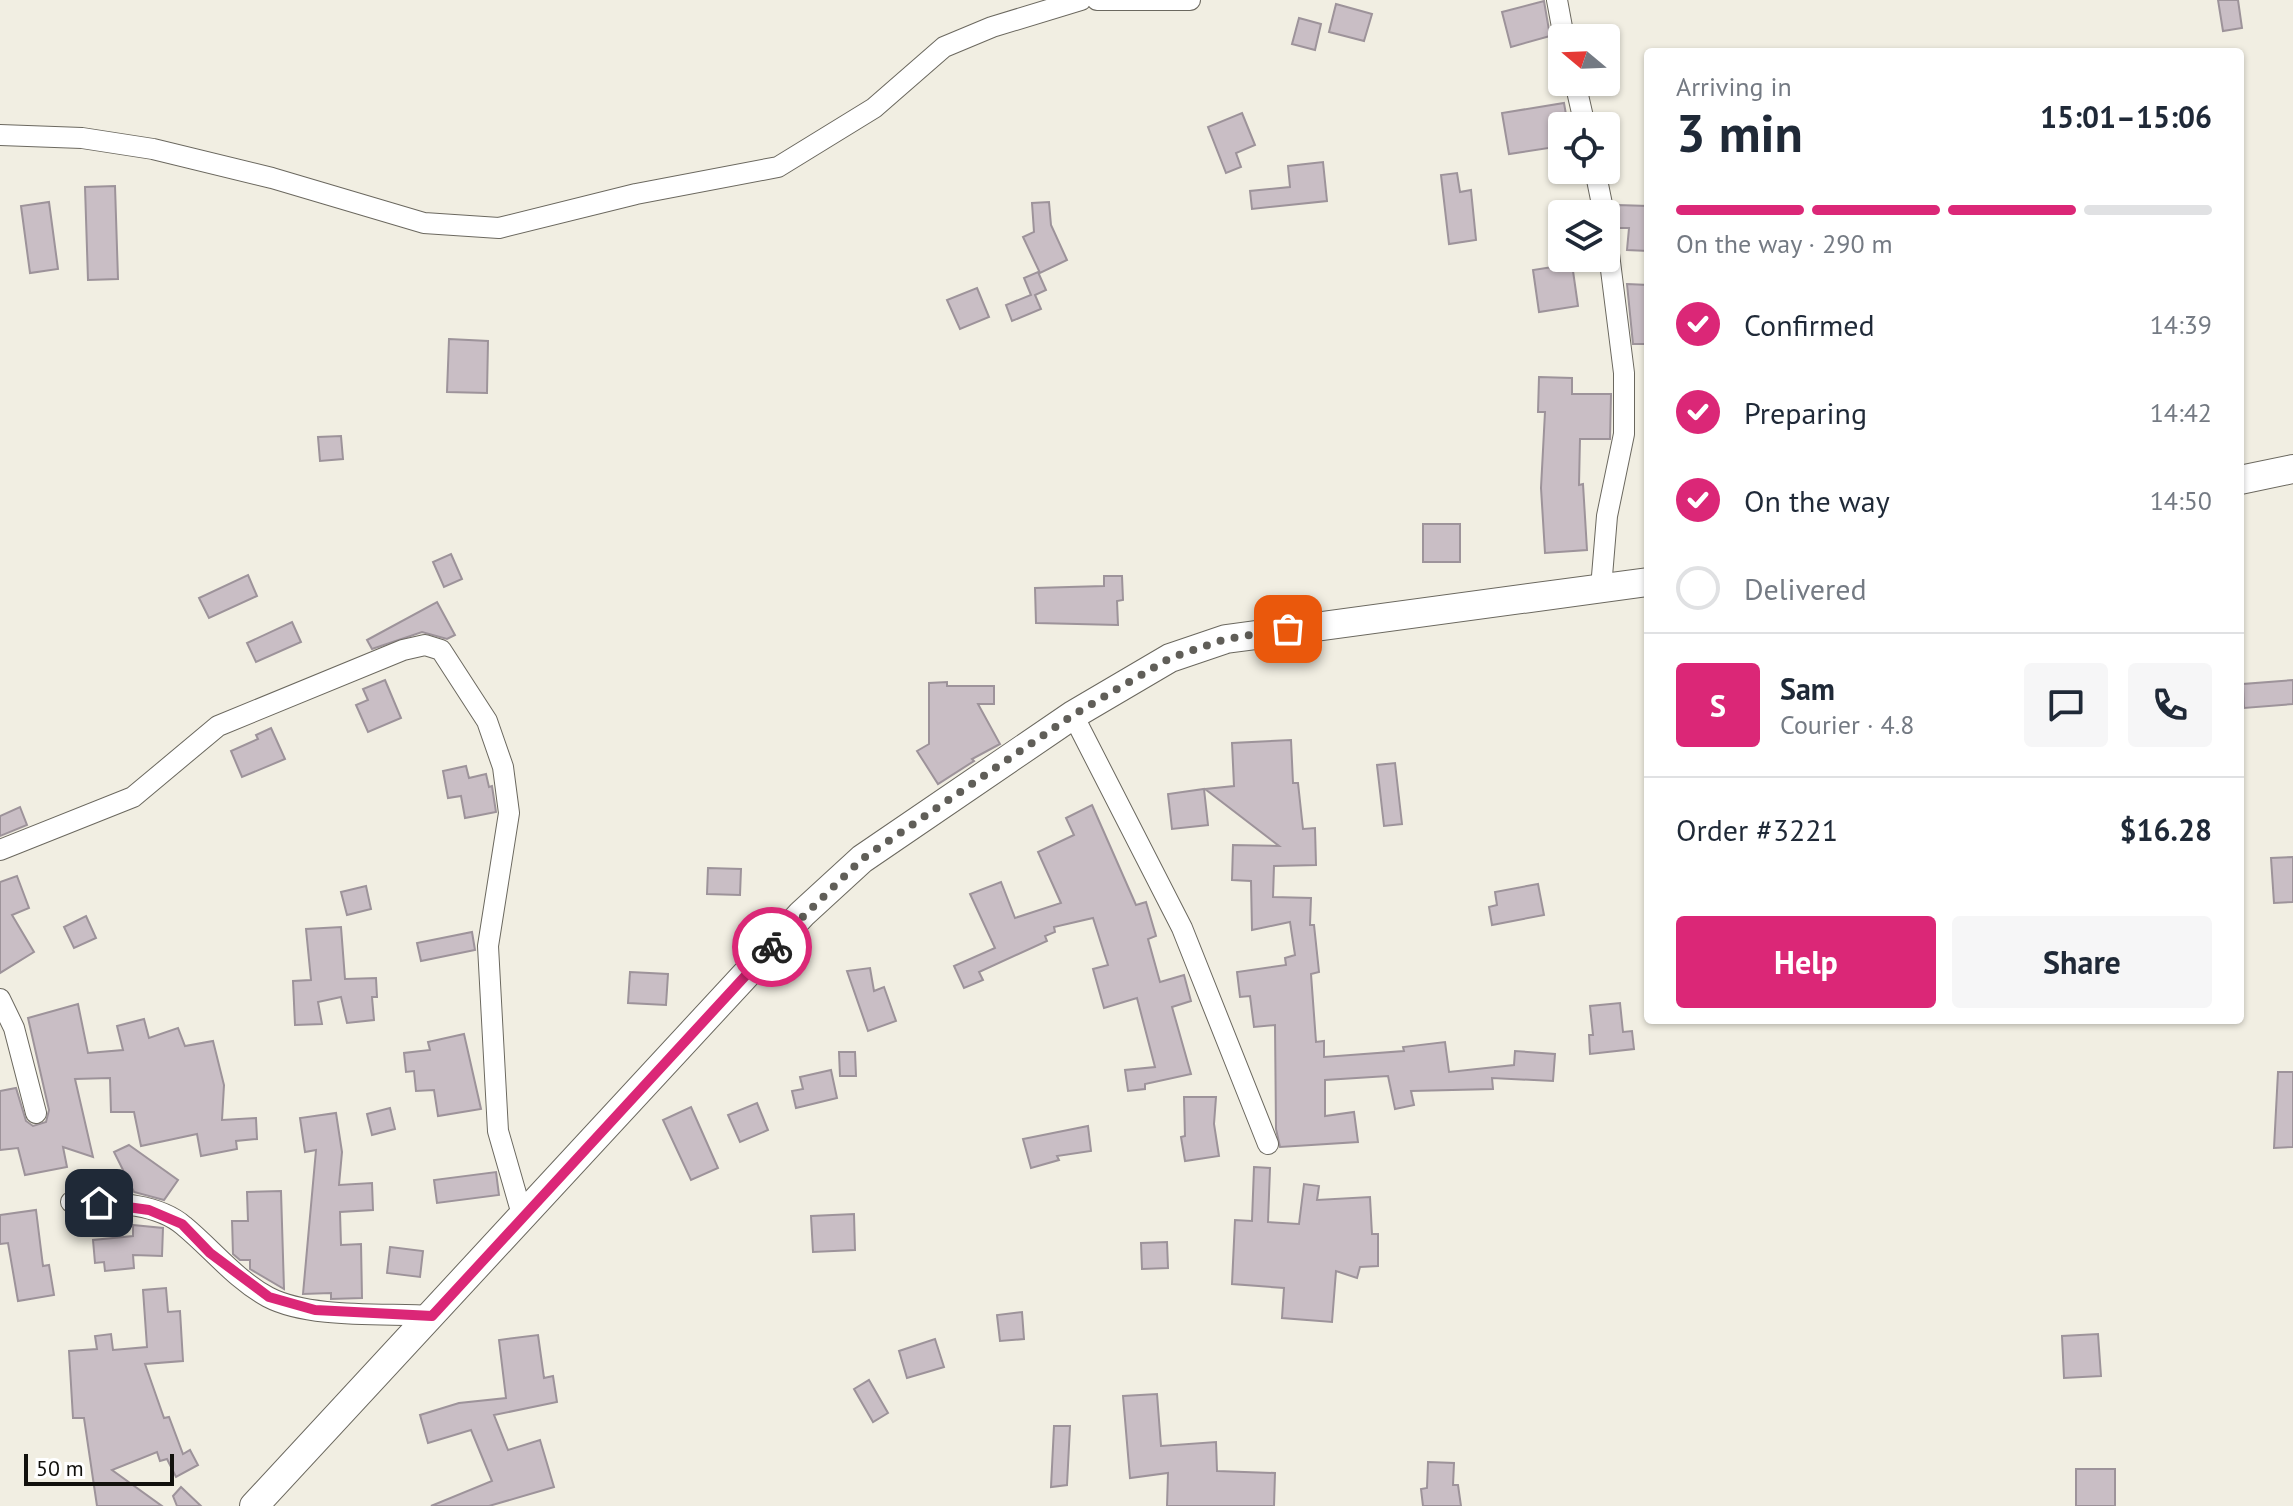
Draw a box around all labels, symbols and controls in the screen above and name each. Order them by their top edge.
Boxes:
north arrow [1548,24,1620,96]
map controls [1548,24,1620,272]
text: Arriving in [1676,70,1792,103]
text: 15:01–15:06 [2040,97,2212,136]
text: 3 min [1676,99,1803,166]
button: locate [1548,112,1620,184]
button: layers [1548,200,1620,272]
text: On the way · 290 m [1676,227,1893,260]
icon: check [1676,302,1720,346]
text: Confirmed [1744,305,1875,344]
text: 14:39 [2150,308,2212,341]
icon: check [1676,390,1720,434]
text: Preparing [1744,393,1867,432]
text: 14:42 [2150,396,2212,429]
icon: check [1676,478,1720,522]
text: On the way [1744,481,1890,520]
text: 14:50 [2150,484,2212,517]
text: Delivered [1744,569,1867,608]
pin [1254,595,1322,663]
icon: bag [1266,607,1310,651]
button: chat [2024,663,2108,747]
button: phone [2128,663,2212,747]
text: Sam [1780,669,1835,708]
text: S [1710,686,1726,725]
text: Courier · 4.8 [1780,708,1914,741]
text: Order #3221 [1676,810,1838,849]
text: $16.28 [2120,810,2212,849]
courier [732,907,812,987]
button: Help [1676,916,1936,1008]
button: Share [1952,916,2212,1008]
icon: bike [750,925,794,969]
pin [65,1169,133,1237]
icon: home [77,1181,121,1225]
scale bar [24,1450,174,1486]
text: 50 m [36,1454,84,1482]

